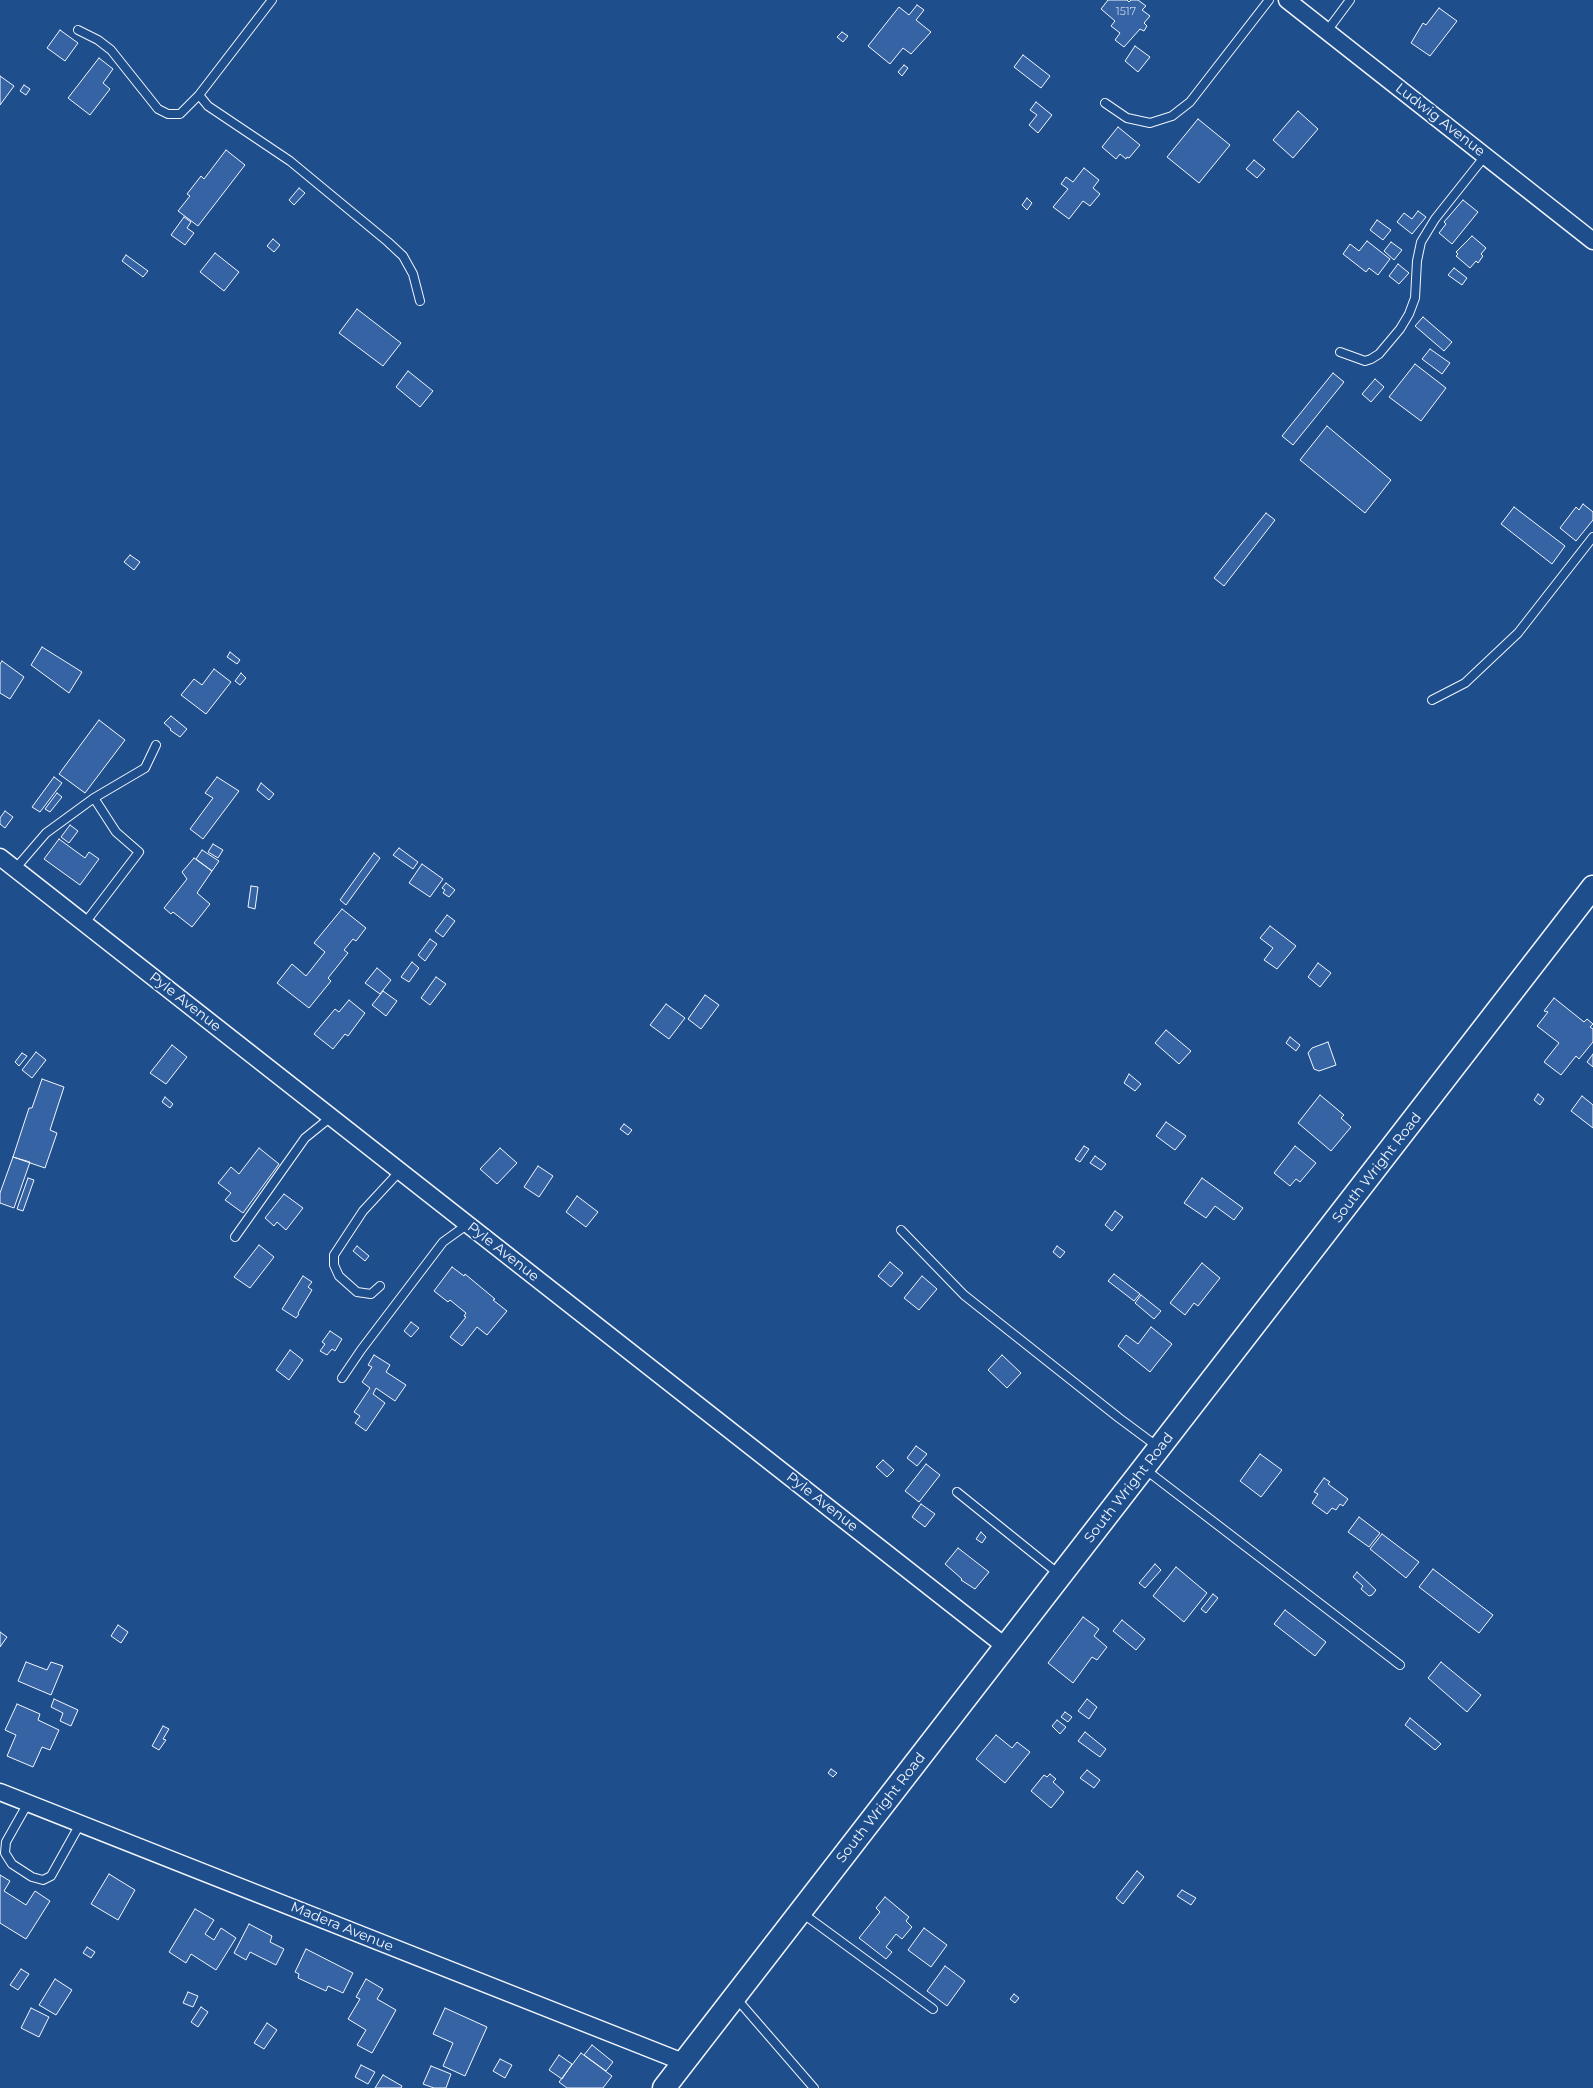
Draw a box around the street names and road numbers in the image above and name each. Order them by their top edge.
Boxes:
street label: Ludwig Avenue [1392,80,1488,160]
street label: Pyle Avenue [146,969,224,1035]
street label: South Wright Road [1329,1110,1425,1226]
street label: Pyle Avenue [464,1219,542,1285]
street label: South Wright Road [1081,1430,1177,1546]
street label: Pyle Avenue [783,1469,861,1535]
street label: South Wright Road [833,1750,929,1866]
street label: Madera Avenue [288,1899,396,1955]

